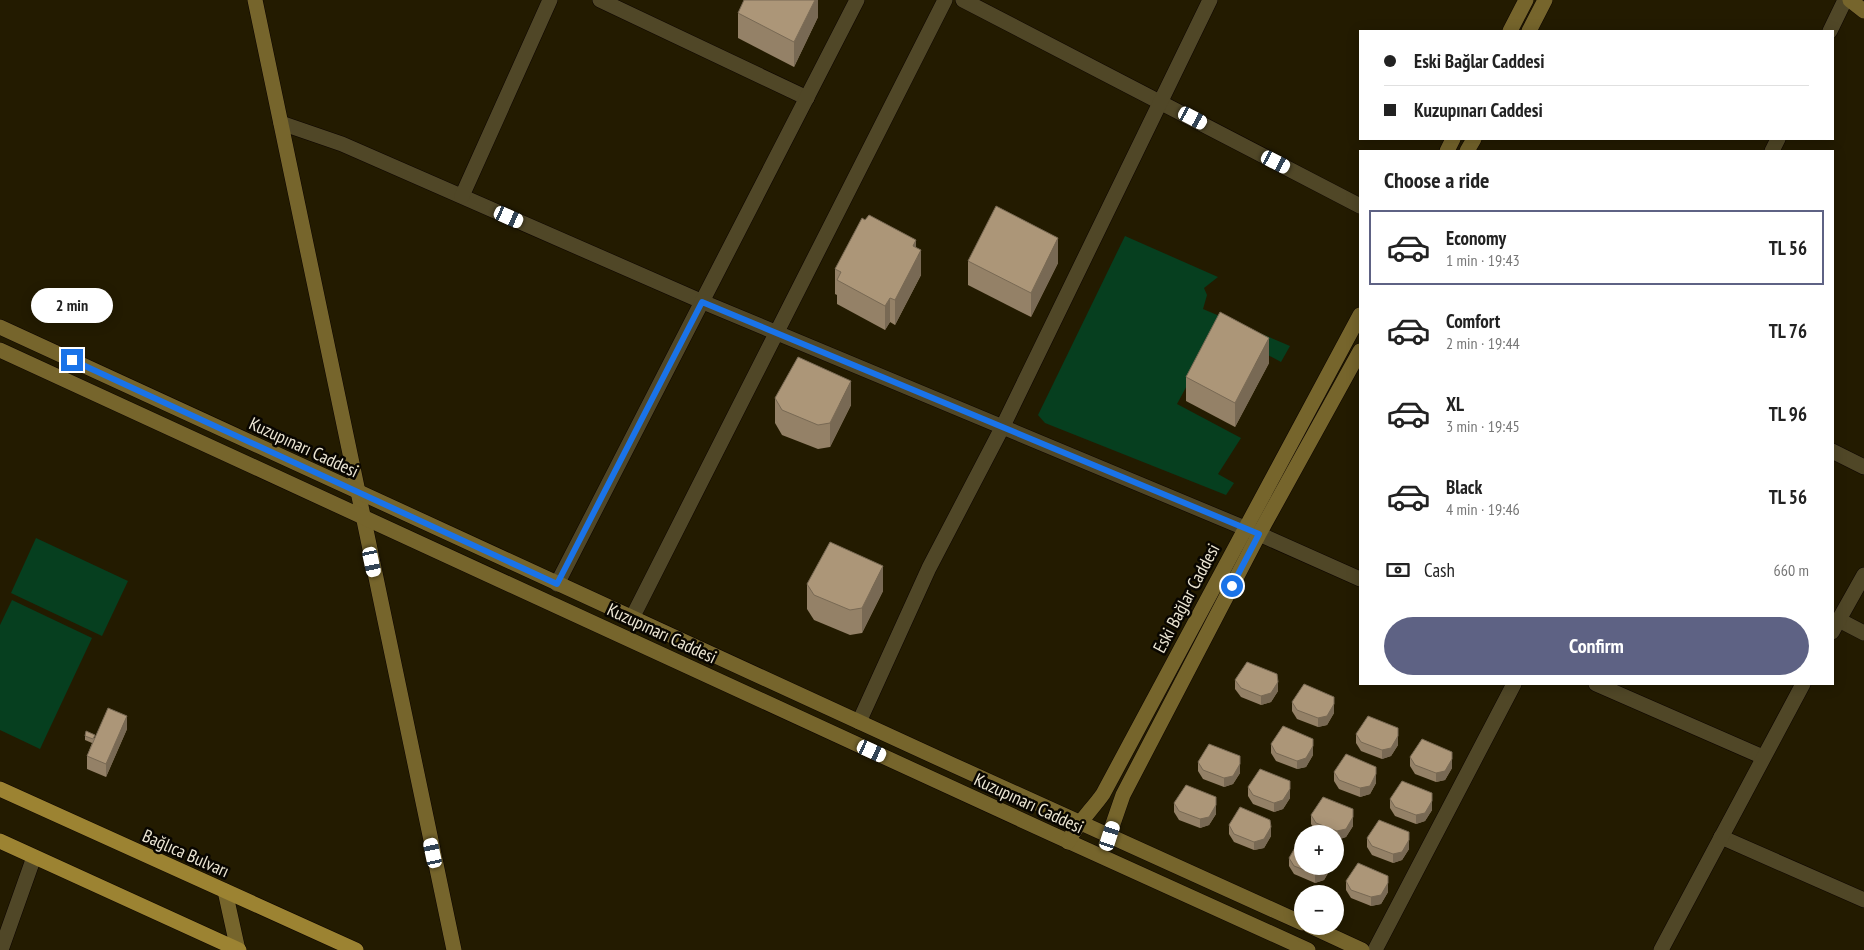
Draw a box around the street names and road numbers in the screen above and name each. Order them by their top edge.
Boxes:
street label: Kuzupınarı Caddesi [246,412,362,482]
street label: Eski Bağlar Caddesi [1148,539,1224,657]
street label: Kuzupınarı Caddesi [604,598,720,668]
street label: Kuzupınarı Caddesi [971,768,1087,838]
street label: Bağlıca Bulvarı [139,824,233,882]

